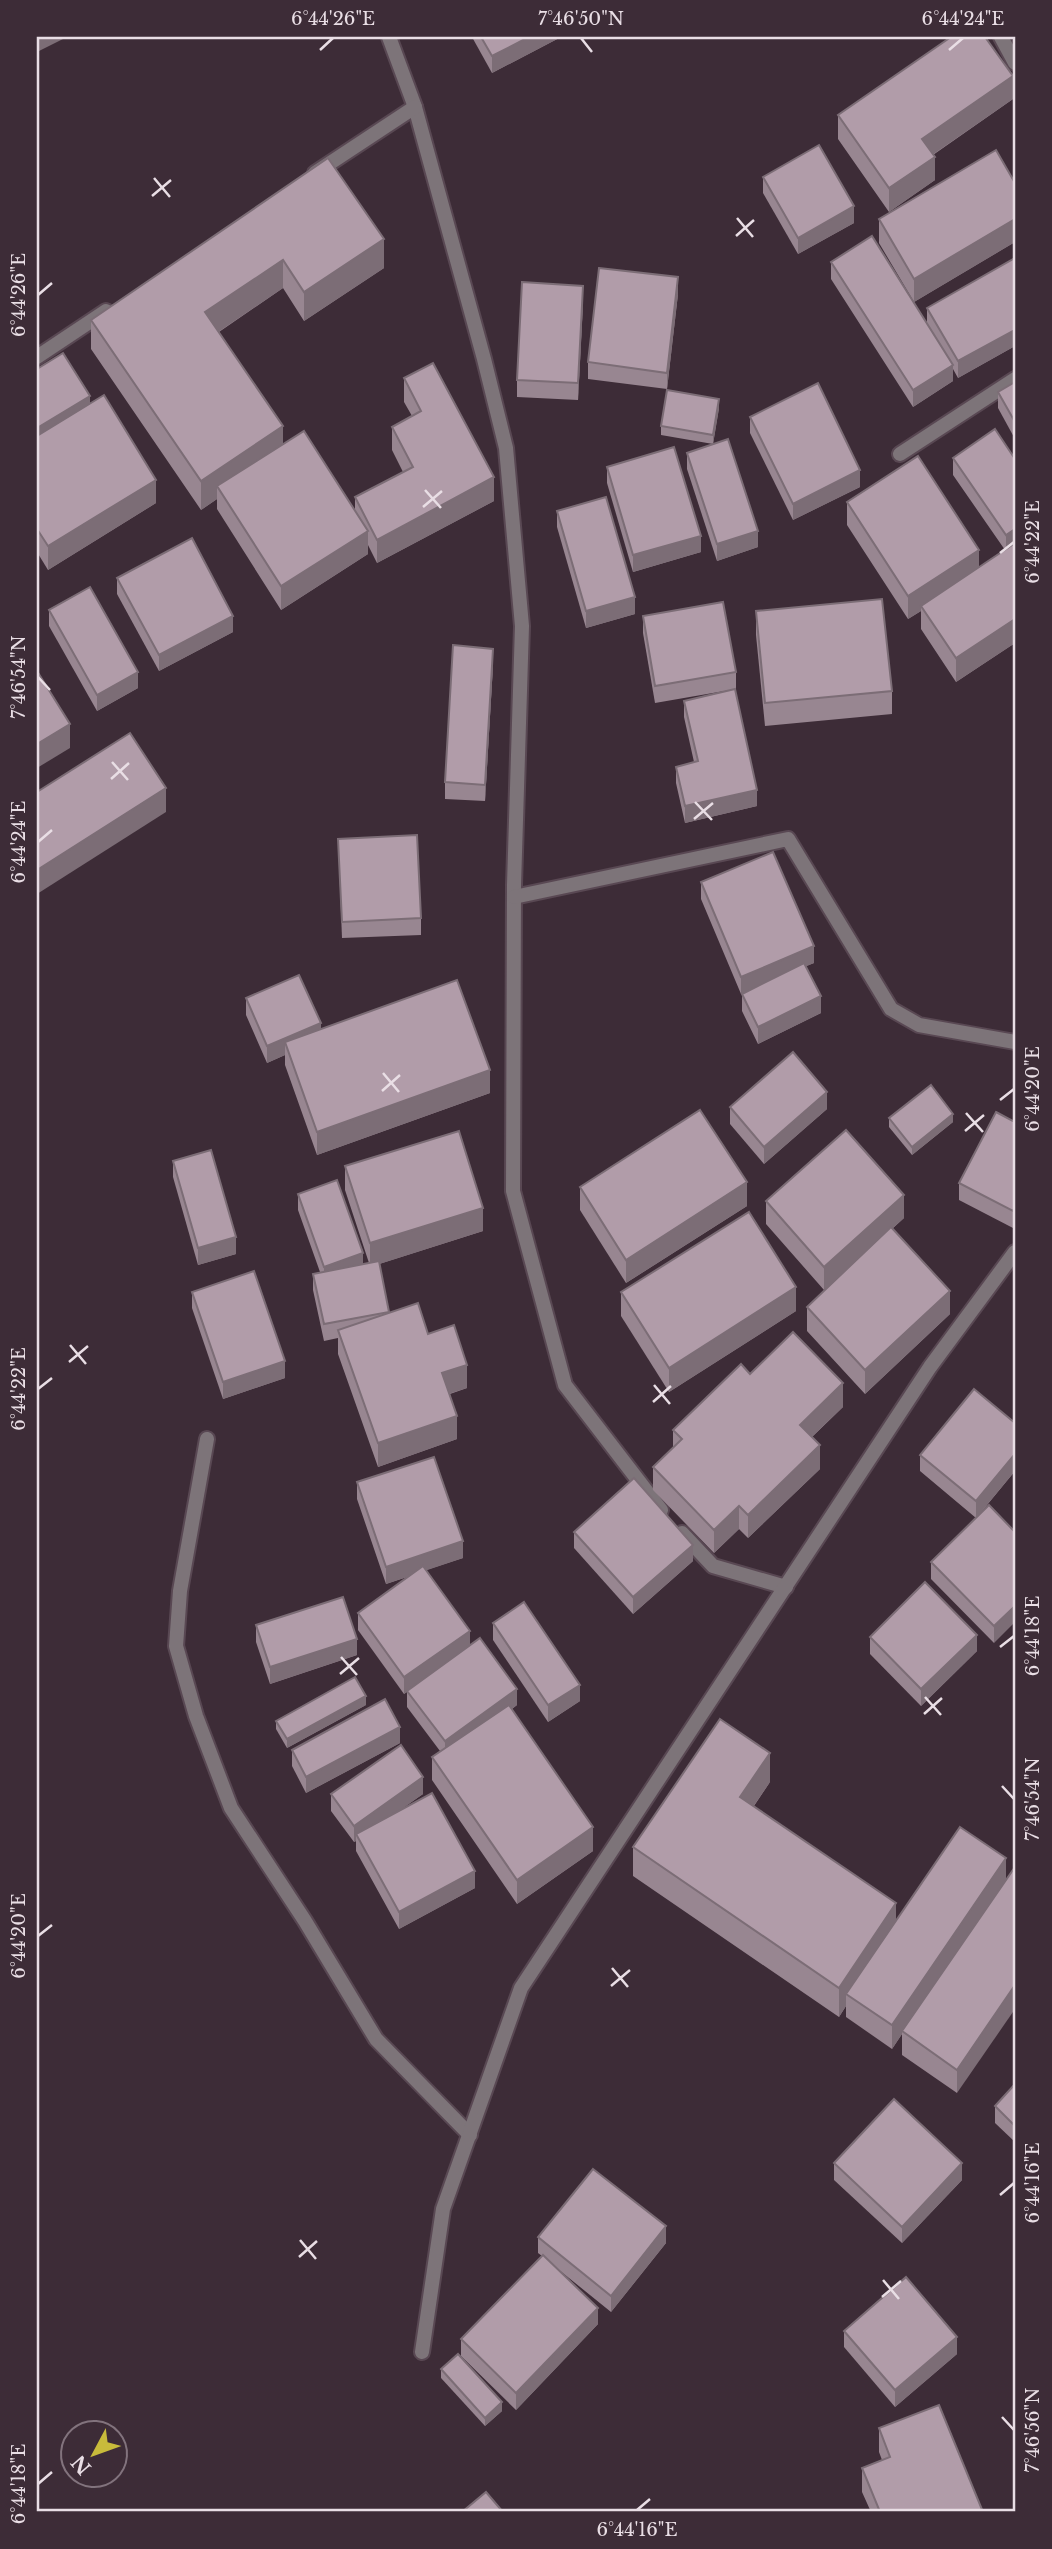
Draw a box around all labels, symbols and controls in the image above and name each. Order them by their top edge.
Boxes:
text: 6°44'26"E [291,8,375,30]
text: 7°46'50"N [538,8,624,30]
text: 6°44'24"E [922,8,1004,30]
text: 6°44'26"E [8,253,30,337]
text: 6°44'22"E [1022,500,1044,584]
text: 7°46'54"N [8,635,30,719]
text: 6°44'24"E [8,801,30,883]
text: 6°44'20"E [1022,1046,1044,1132]
text: 6°44'22"E [8,1347,30,1431]
text: 6°44'18"E [1022,1596,1044,1676]
text: 7°46'54"N [1022,1757,1044,1841]
text: 6°44'20"E [8,1893,30,1979]
text: 6°44'16"E [1022,2142,1044,2224]
text: 7°46'56"N [1022,2388,1044,2472]
north arrow [60,2420,130,2490]
text: 6°44'18"E [8,2444,30,2524]
text: N [67,2450,96,2479]
text: 6°44'16"E [596,2519,678,2541]

